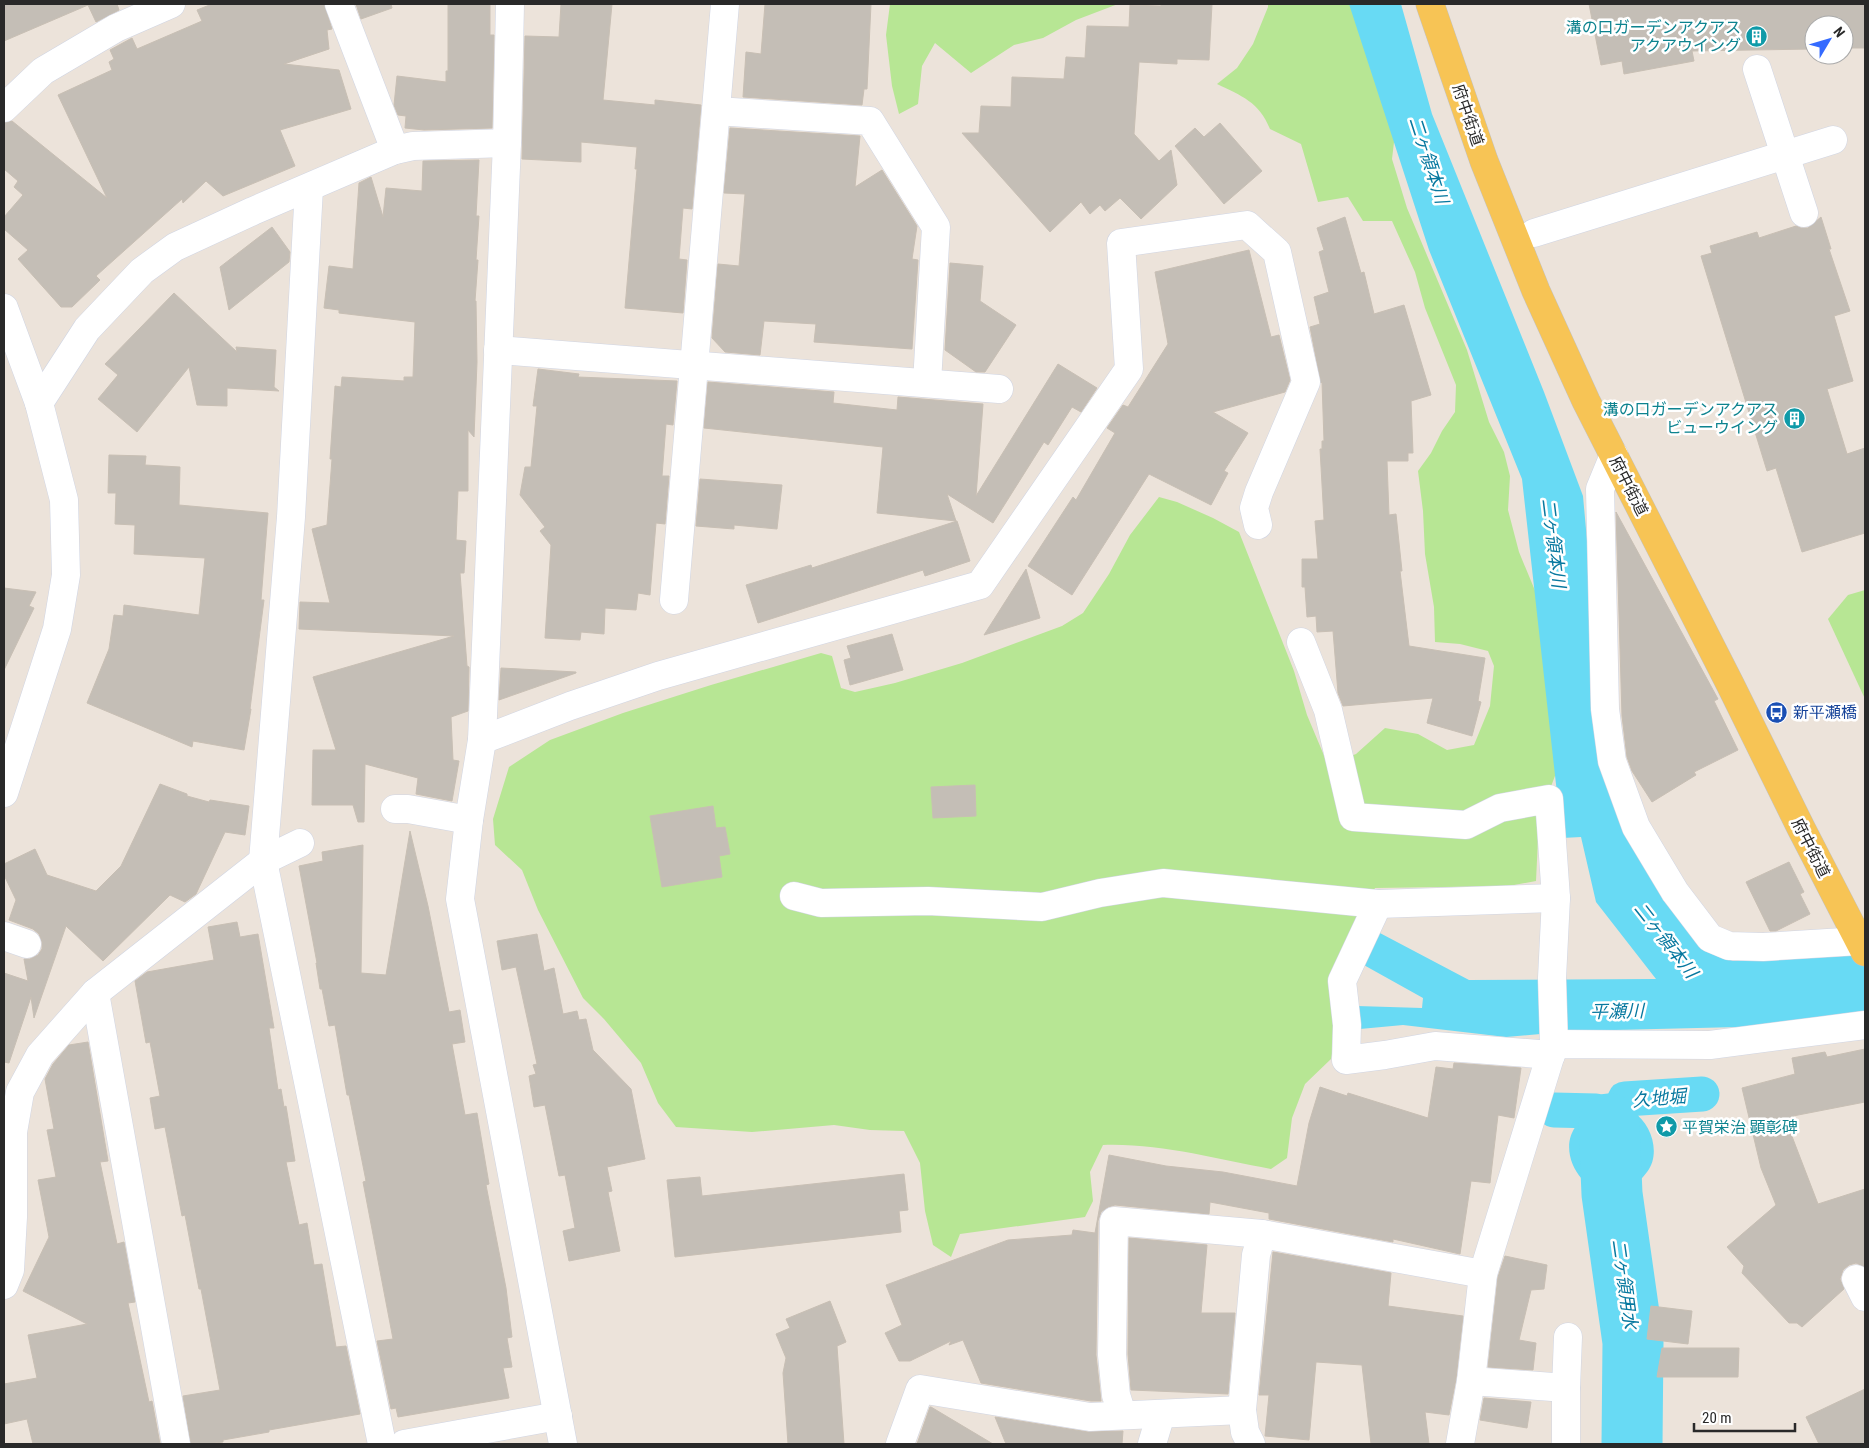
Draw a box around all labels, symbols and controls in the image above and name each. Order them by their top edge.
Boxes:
north arrow [1804,15,1854,65]
place label: 溝の口ガーデンアクアス アクアウイング [1566,18,1741,55]
building icon: 溝の口ガーデンアクアス アクアウイング [1745,24,1769,48]
text: N [1830,24,1848,40]
street label: 府中街道 [1449,82,1487,148]
water label: 二ヶ領本川 [1405,114,1454,208]
place label: 溝の口ガーデンアクアス ビューウイング [1603,400,1778,437]
building icon: 溝の口ガーデンアクアス ビューウイング [1782,406,1806,430]
street label: 府中街道 [1606,453,1652,519]
water label: 二ヶ領本川 [1538,497,1570,591]
bus stop icon: 新平瀬橋 [1765,700,1789,724]
place label: 新平瀬橋 [1793,703,1857,722]
street label: 府中街道 [1788,815,1834,881]
water label: 二ヶ領本川 [1630,898,1703,984]
water label: 平瀬川 [1590,1000,1646,1022]
water label: 久地堀 [1631,1085,1690,1111]
place icon: 平賀栄治 顕彰碑 [1654,1115,1678,1139]
place label: 平賀栄治 顕彰碑 [1682,1118,1798,1137]
water label: 二ヶ領用水 [1608,1238,1642,1332]
scale bar [1694,1400,1795,1432]
text: 20 m [1702,1409,1732,1427]

